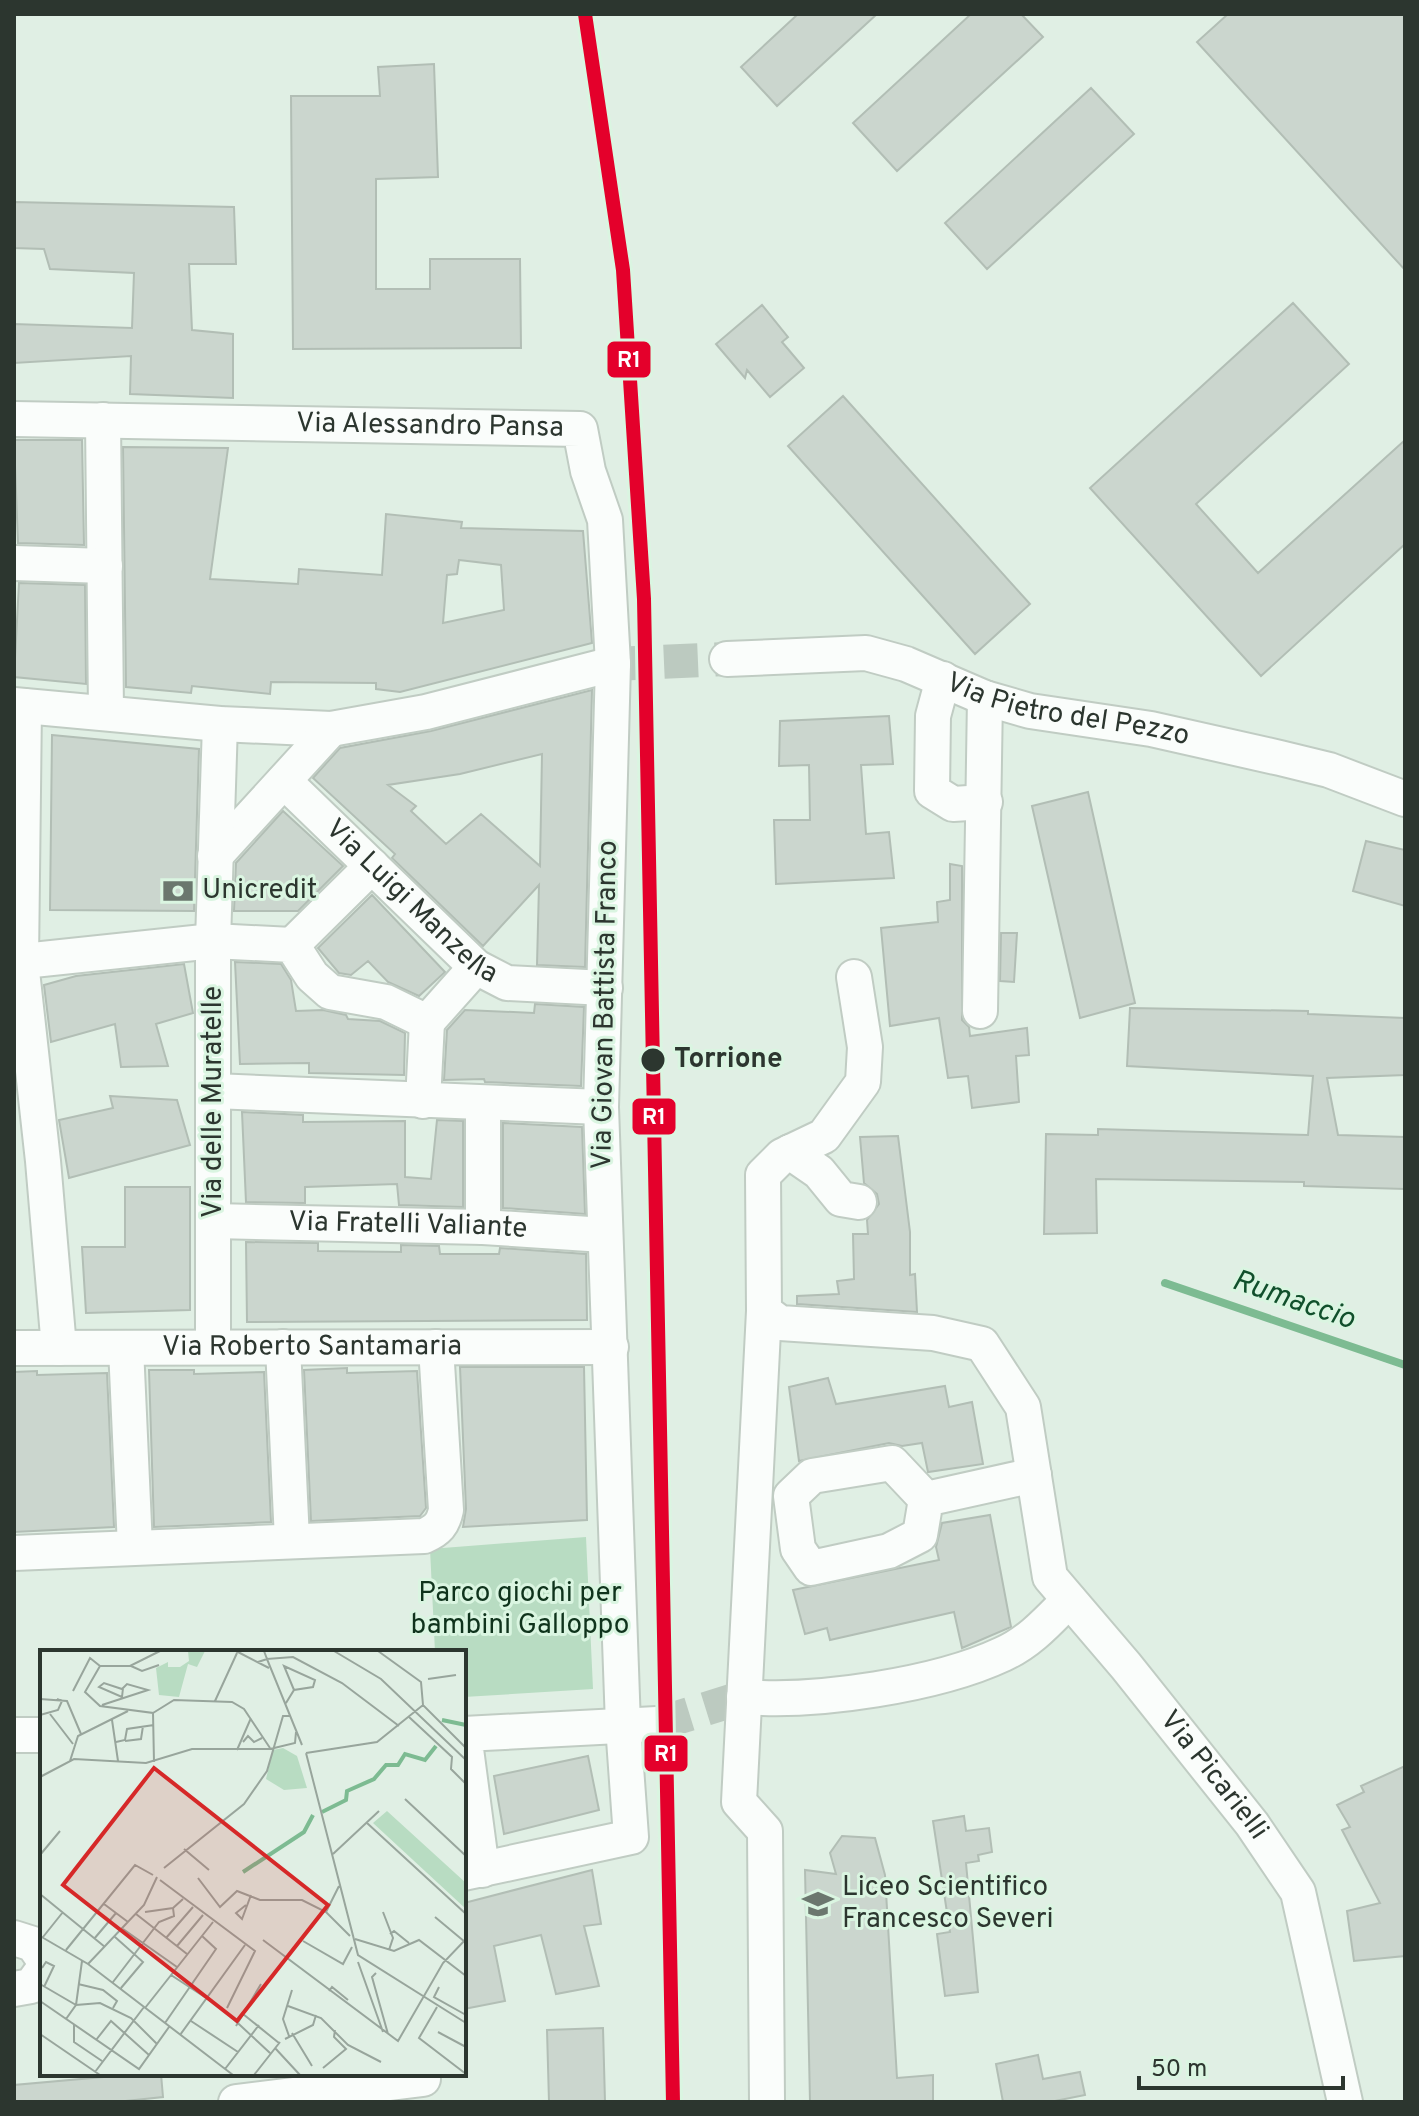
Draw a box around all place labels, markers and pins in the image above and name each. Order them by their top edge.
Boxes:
place label: Unicredit [202,873,317,909]
bank icon: Unicredit [161,874,195,908]
place label: Torrione [674,1042,783,1078]
marker: Torrione [639,1046,667,1074]
place label: Liceo Scientifico Francesco Severi [842,1870,1054,1938]
school or university icon: Liceo Scientifico Francesco Severi [801,1887,835,1921]

